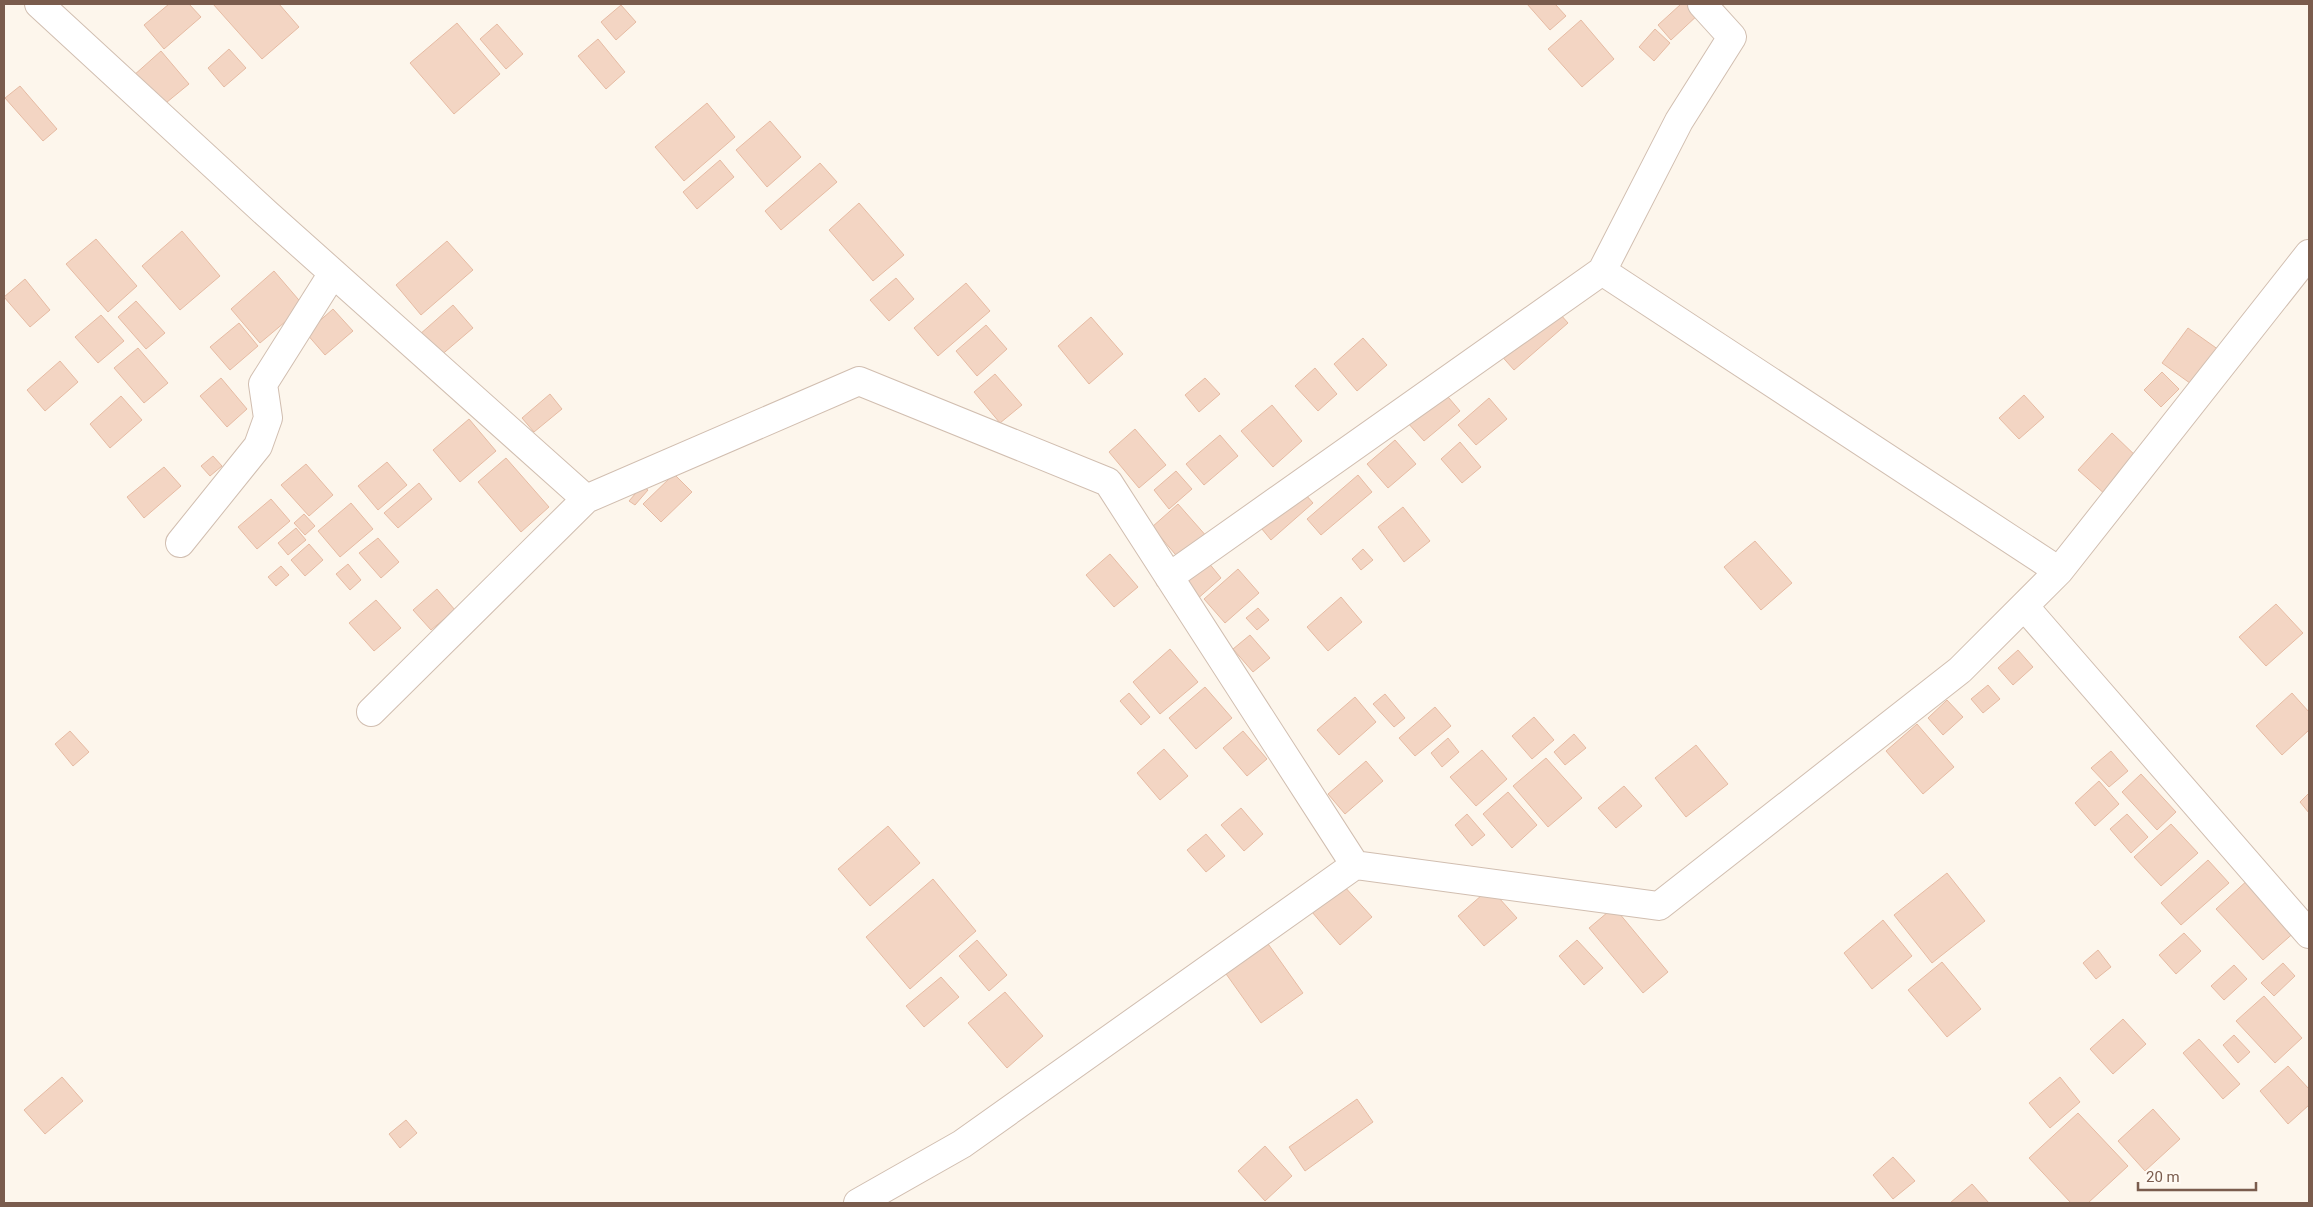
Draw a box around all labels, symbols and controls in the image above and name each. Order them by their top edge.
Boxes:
scale bar [2138,1160,2256,1192]
text: 20 m [2146,1168,2180,1186]

